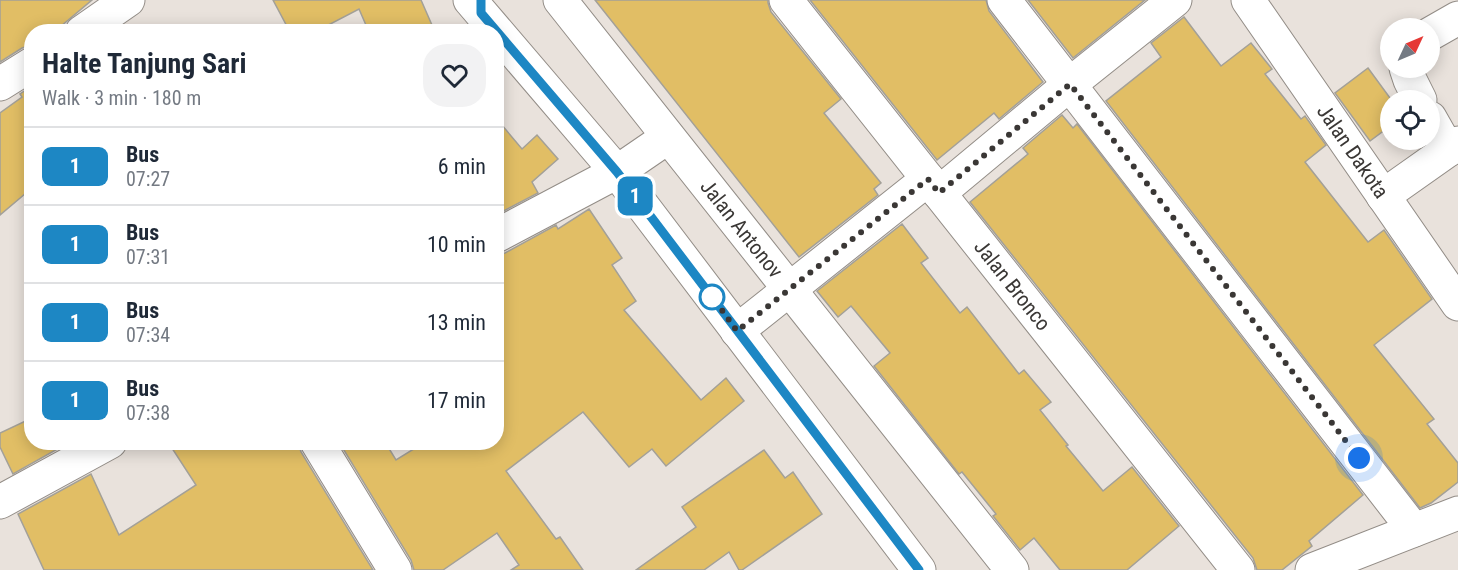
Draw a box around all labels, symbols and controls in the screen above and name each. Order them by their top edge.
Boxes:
north arrow [1380,18,1440,78]
map controls [1380,18,1440,150]
button: heart [423,44,486,107]
text: Halte Tanjung Sari [42,47,247,80]
text: Walk · 3 min · 180 m [42,86,201,110]
button: locate [1380,90,1440,150]
street label: Jalan Dakota [1312,100,1393,203]
text: Bus [126,142,159,167]
text: 1 [70,154,80,178]
text: 6 min [438,154,486,179]
text: 07:27 [126,167,170,191]
street label: Jalan Antonov [695,175,788,283]
line badge: 1 [616,176,654,216]
text: 1 [630,184,640,208]
text: Bus [126,220,159,245]
text: 1 [70,232,80,256]
text: 10 min [427,232,486,257]
street label: Jalan Bronco [969,235,1055,335]
text: 07:31 [126,245,170,269]
unlabelled marker [699,284,725,310]
text: Bus [126,298,159,323]
text: 1 [70,310,80,334]
text: 13 min [427,310,486,335]
text: 07:34 [126,323,170,347]
text: Bus [126,376,159,401]
text: 1 [70,388,80,412]
text: 17 min [427,388,486,413]
text: 07:38 [126,401,170,425]
your location [1344,443,1374,473]

